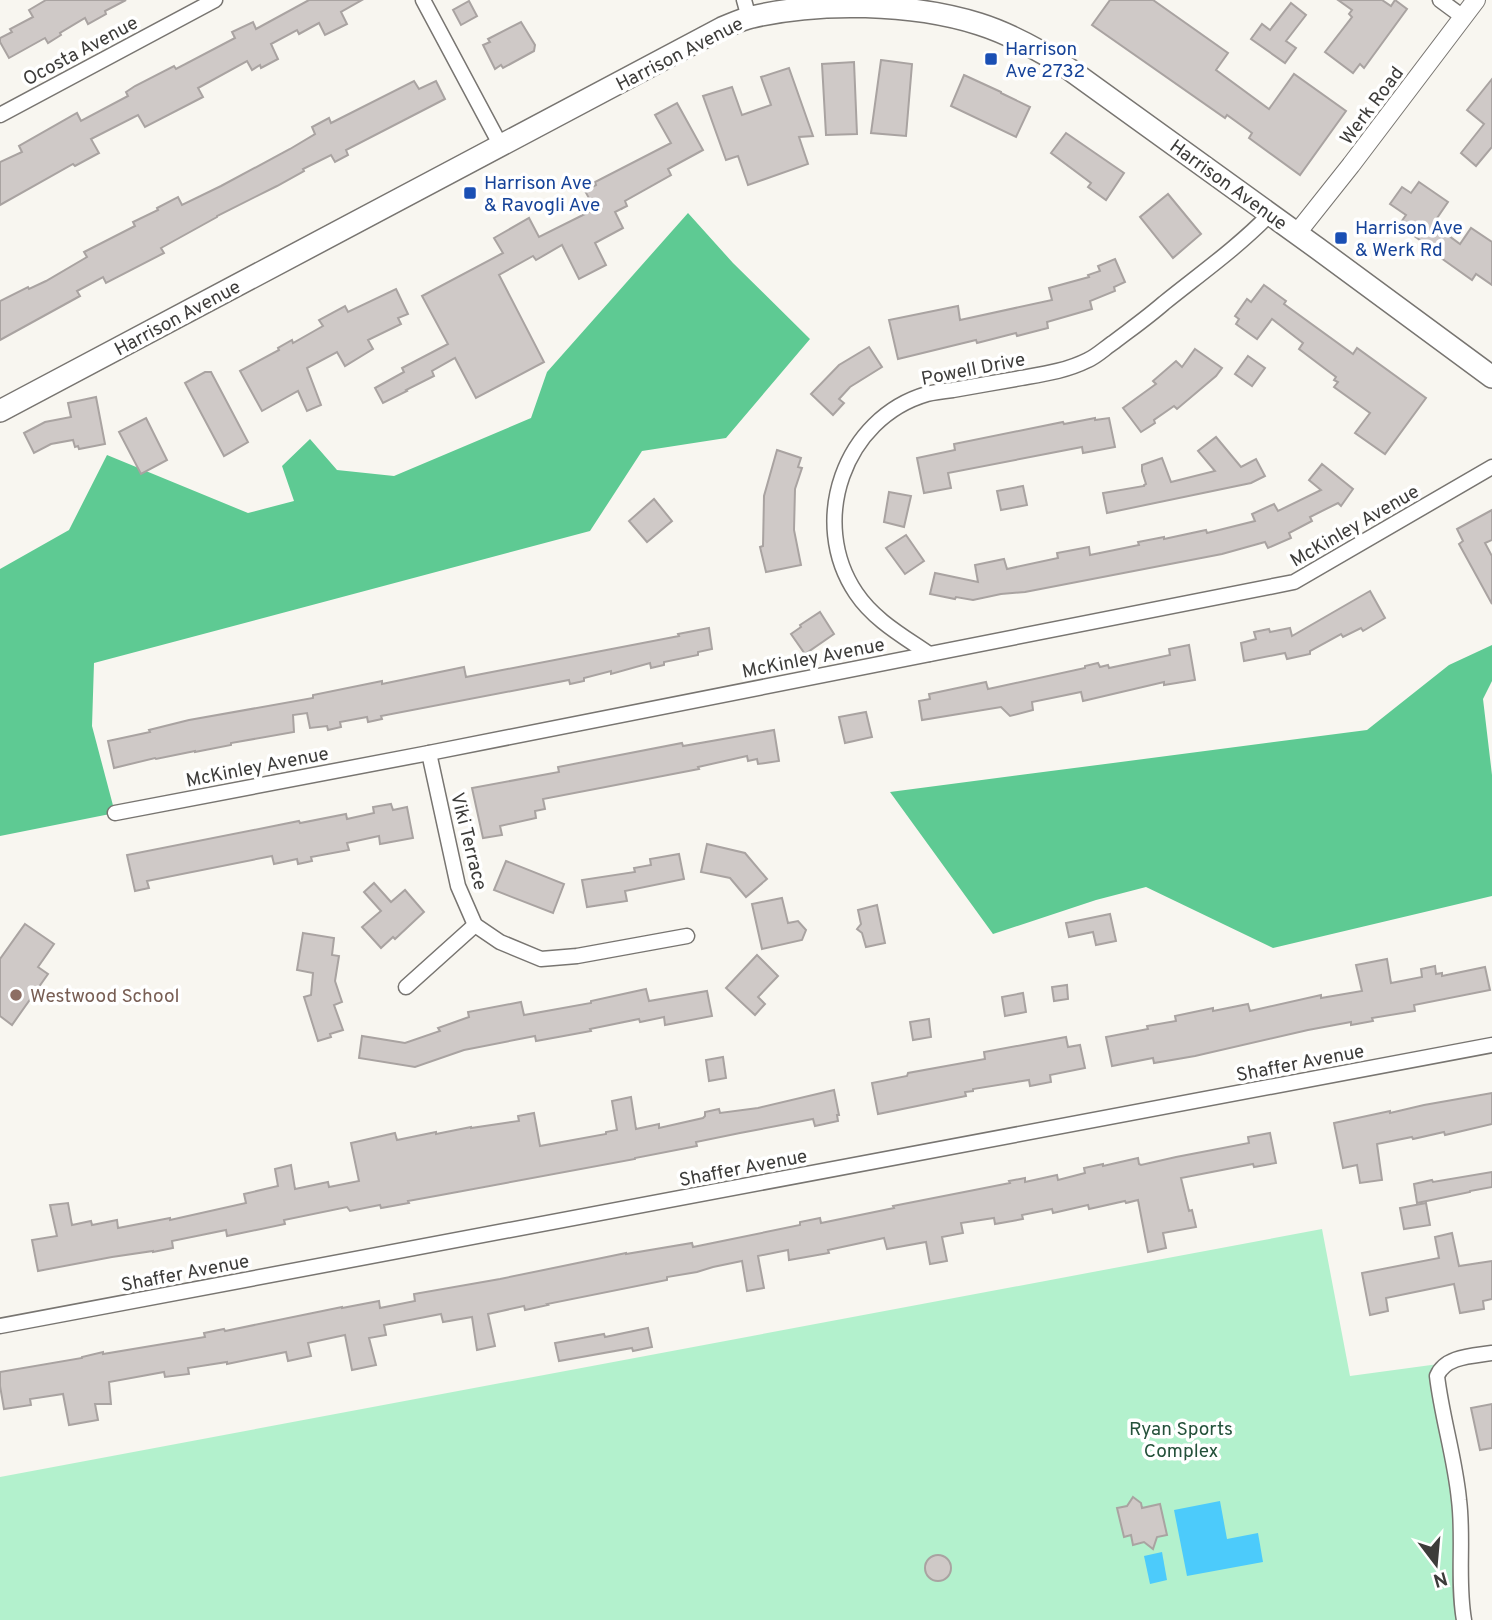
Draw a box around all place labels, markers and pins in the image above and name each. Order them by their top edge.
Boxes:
place label: Harrison Ave 2732 [1005,38,1085,84]
marker: Harrison Ave 2732 [983,51,999,67]
place label: Harrison Ave & Ravogli Ave [484,172,600,218]
marker: Harrison Ave & Ravogli Ave [462,185,478,201]
place label: Harrison Ave & Werk Rd [1355,217,1463,263]
marker: Harrison Ave & Werk Rd [1333,230,1349,246]
place label: Westwood School [30,985,180,1009]
marker: Westwood School [8,987,24,1003]

